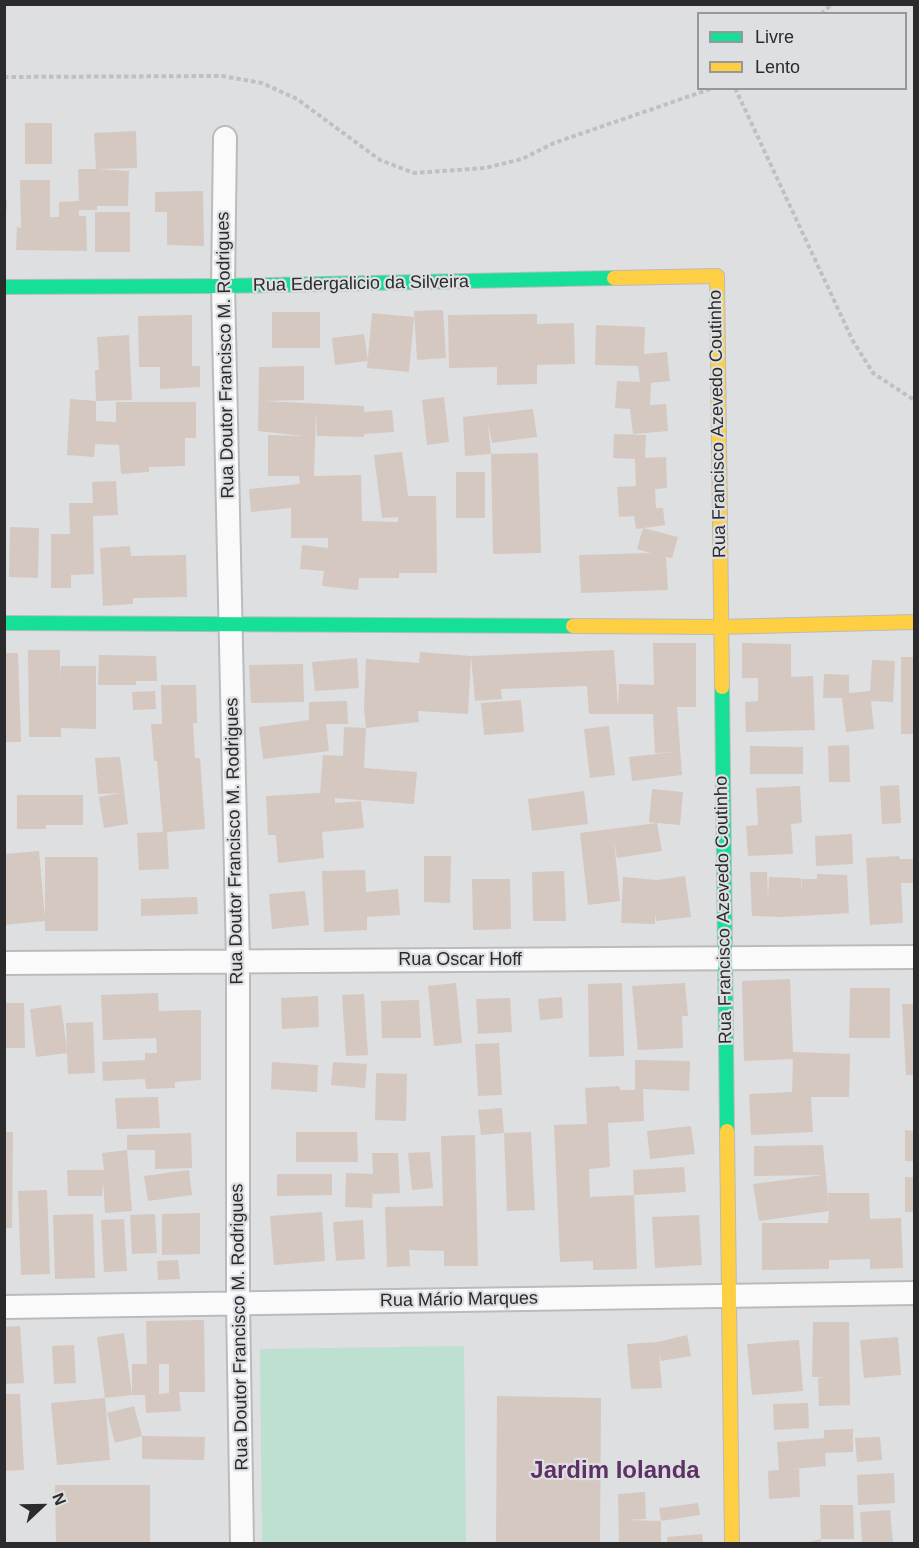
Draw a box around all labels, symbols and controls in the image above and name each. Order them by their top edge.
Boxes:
legend [697,12,907,90]
text: Livre [755,27,794,47]
text: Lento [755,57,800,77]
street label: Rua Doutor Francisco M. Rodrigues [213,211,239,499]
street label: Rua Edergalicio da Silveira [253,271,469,297]
street label: Rua Francisco Azevedo Coutinho [705,290,731,558]
street label: Rua Doutor Francisco M. Rodrigues [222,697,248,985]
street label: Rua Francisco Azevedo Coutinho [711,776,737,1044]
street label: Rua Oscar Hoff [398,949,522,971]
street label: Rua Doutor Francisco M. Rodrigues [227,1183,253,1471]
street label: Rua Mário Marques [380,1288,538,1312]
district label: Jardim Iolanda [530,1457,700,1485]
north arrow [12,1476,72,1536]
text: N [49,1491,69,1508]

